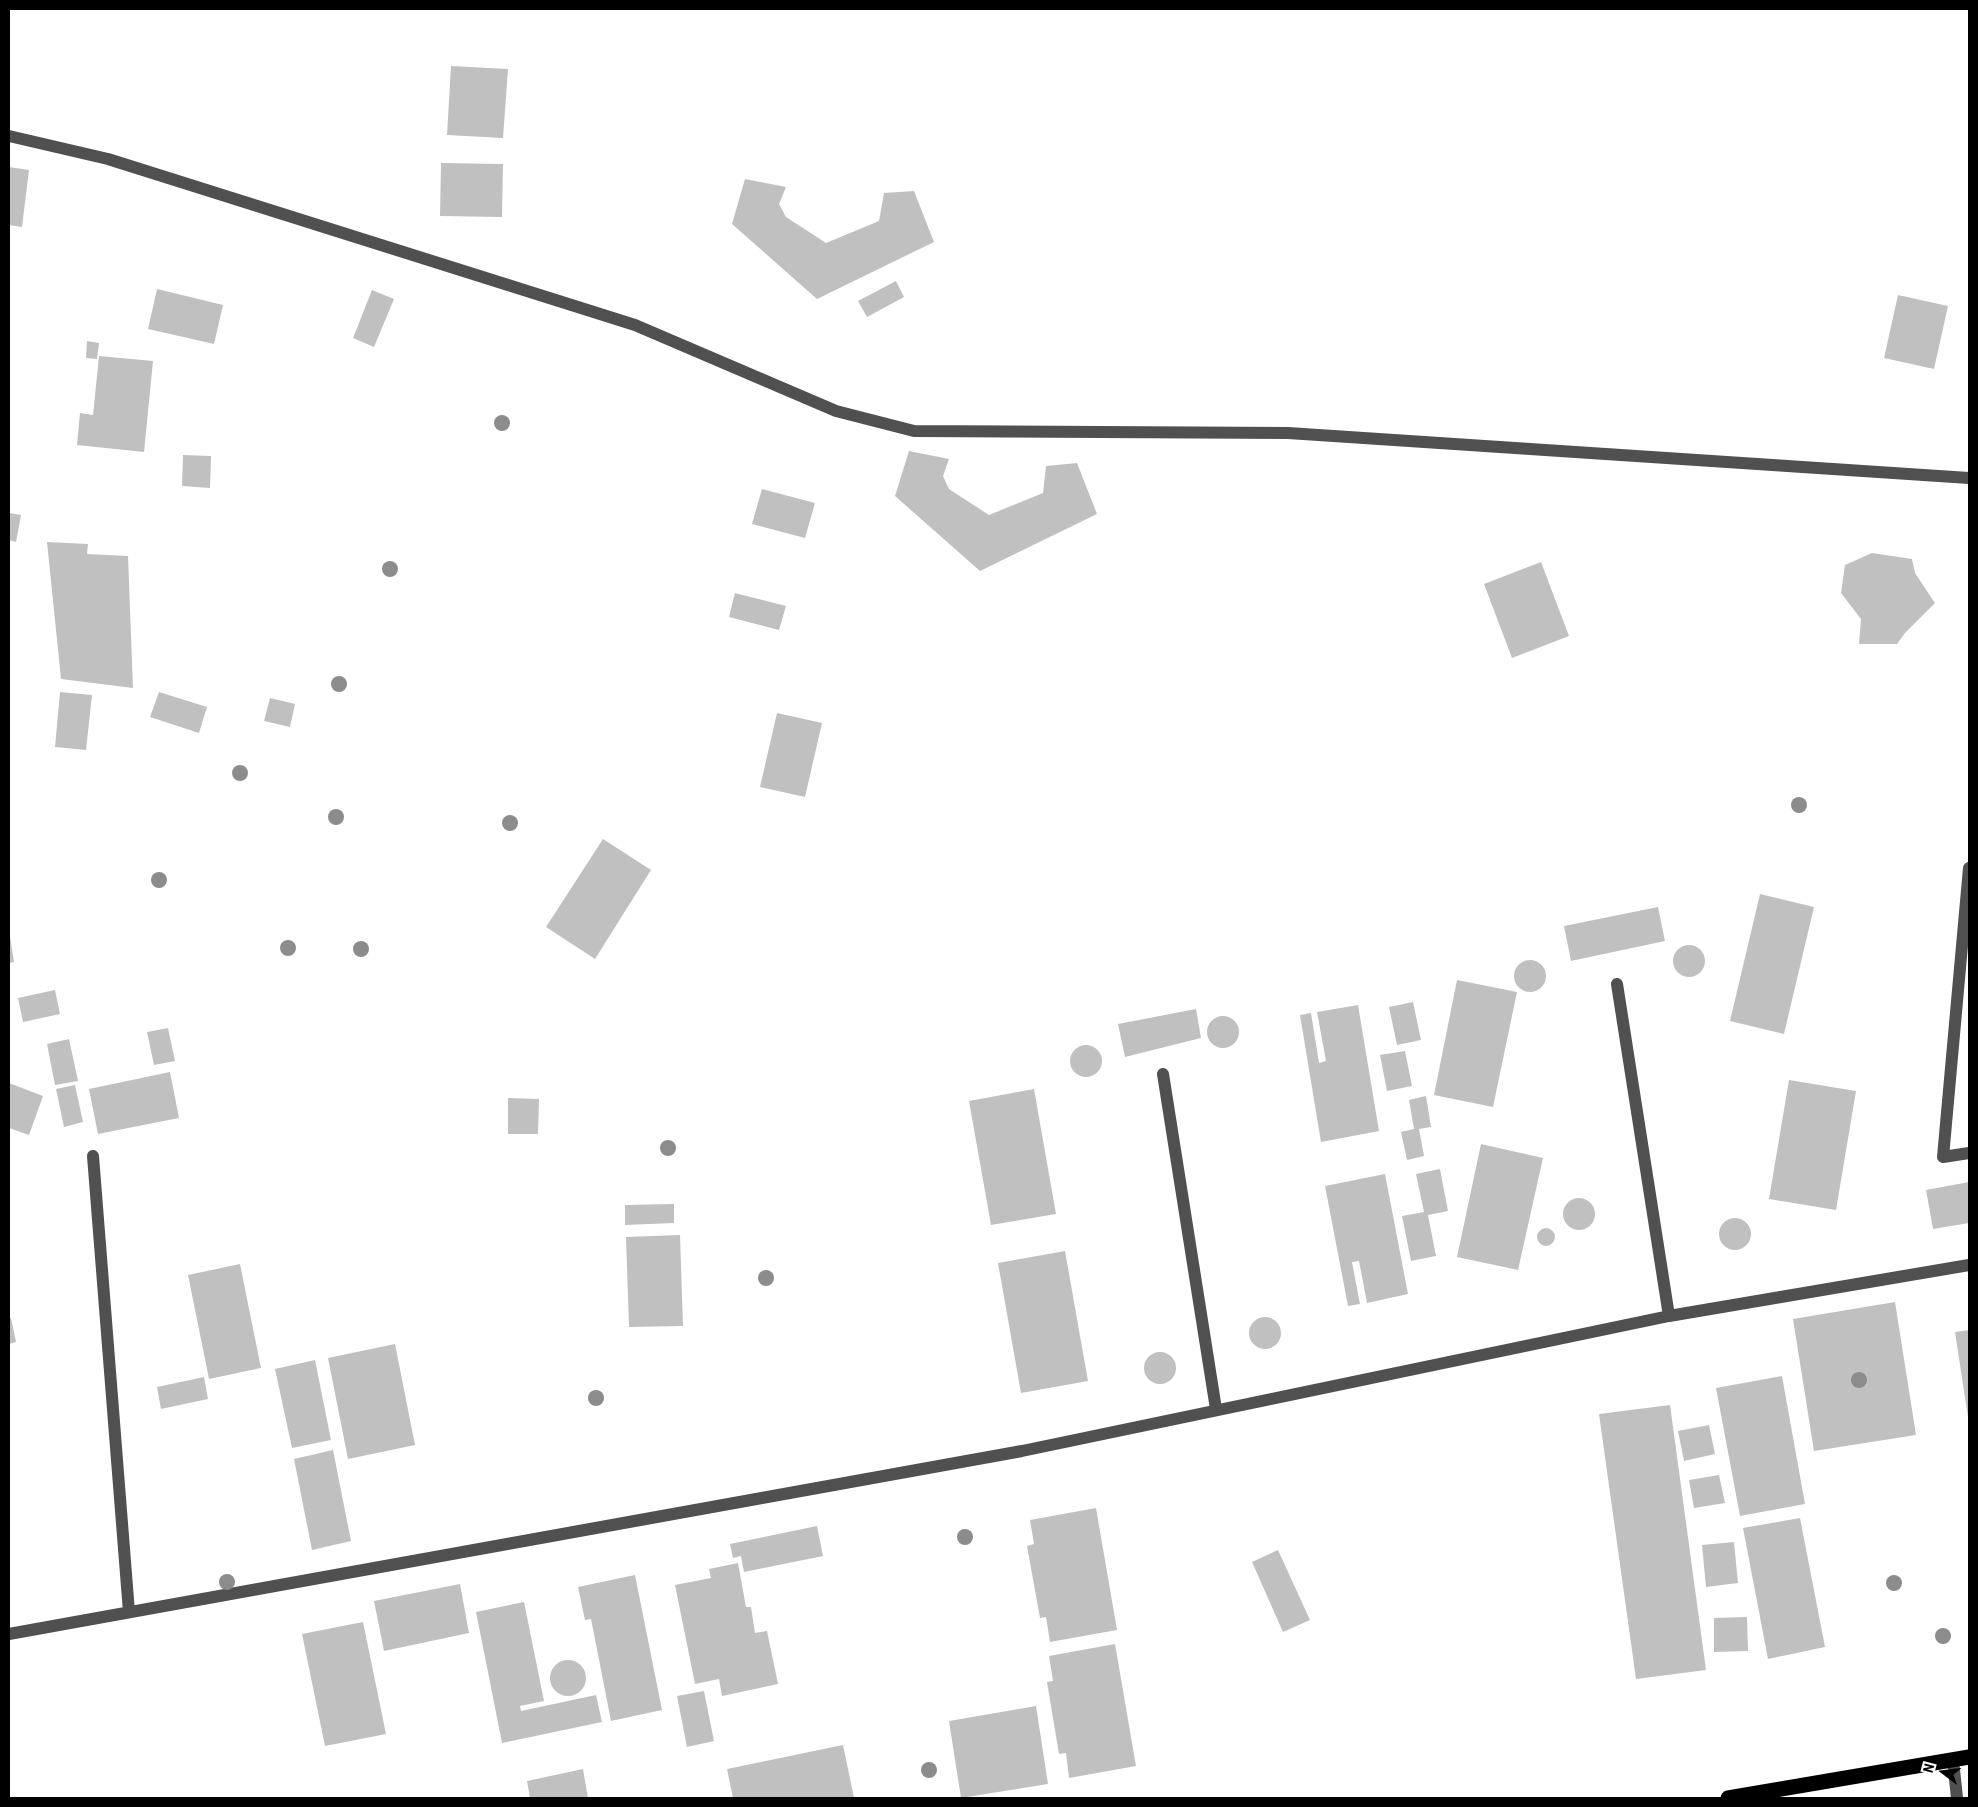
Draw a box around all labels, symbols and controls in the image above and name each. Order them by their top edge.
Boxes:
north arrow [1918,1747,1968,1797]
text: N [1920,1762,1937,1774]

